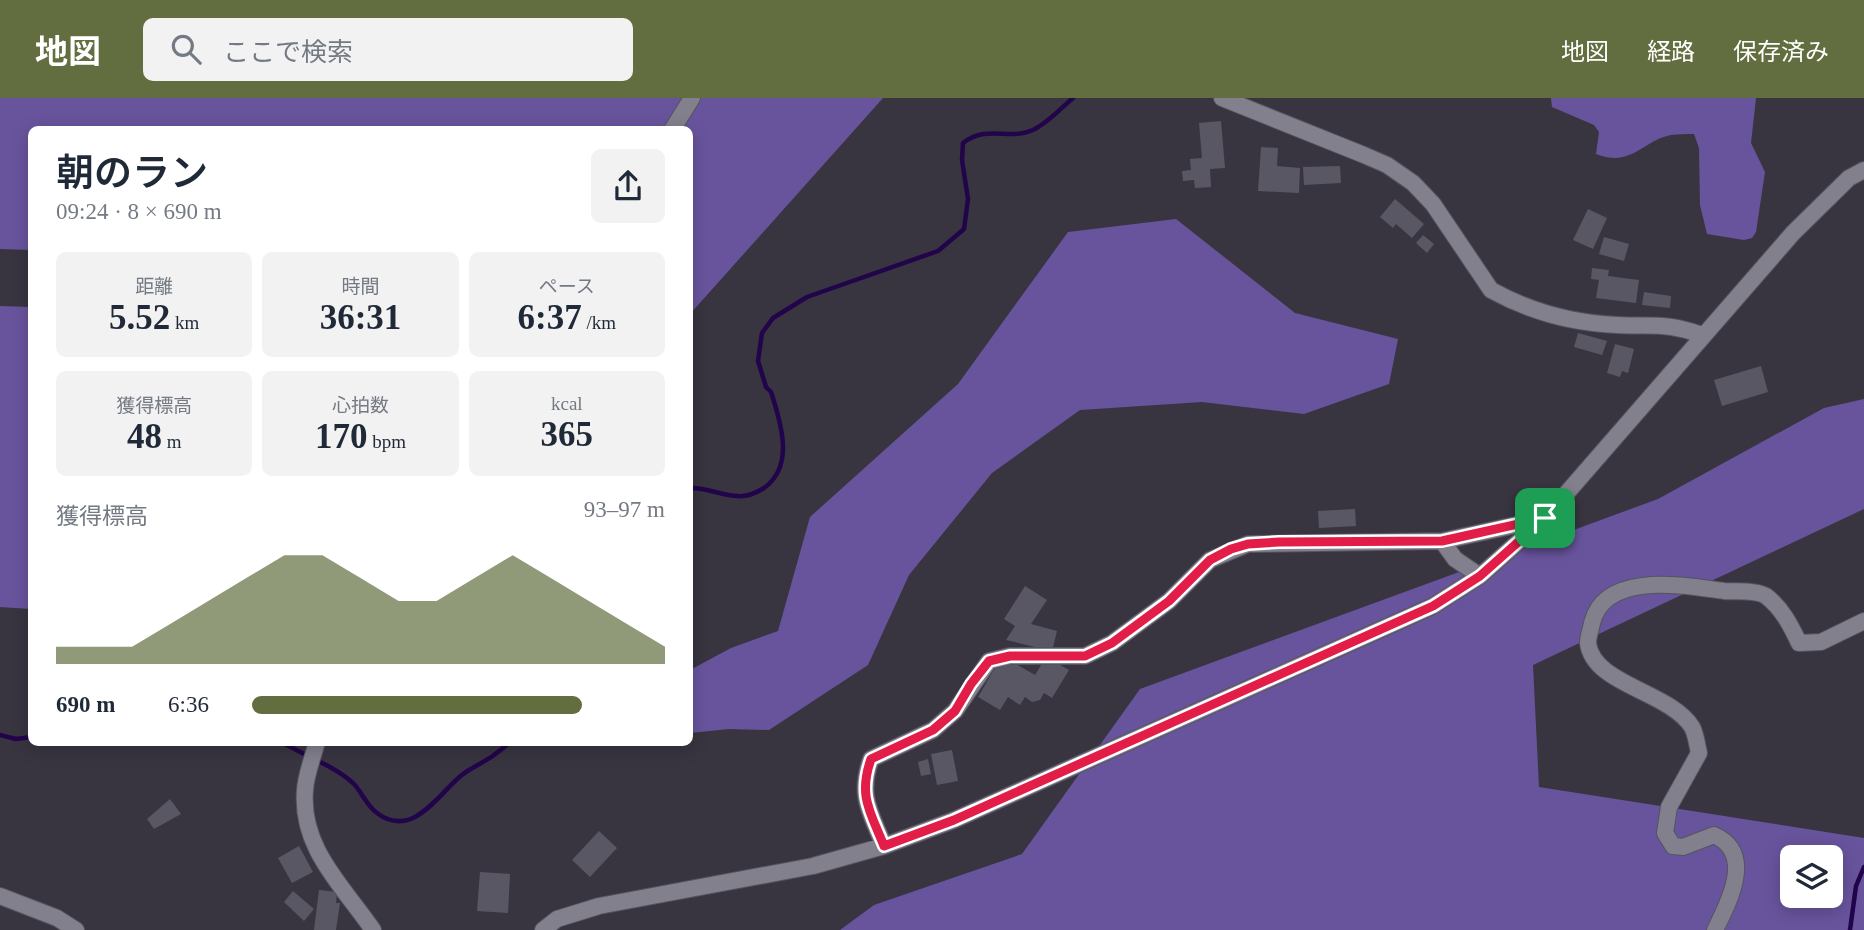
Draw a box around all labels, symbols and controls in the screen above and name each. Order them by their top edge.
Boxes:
search box [143,18,633,81]
icon: search [167,30,205,68]
text: 地図 [35,34,101,70]
text: ここで検索 [223,38,353,67]
text: 地図 [1561,39,1609,65]
text: 経路 [1647,39,1695,65]
text: 保存済み [1733,39,1829,65]
button: share [591,149,665,223]
text: 朝のラン [56,152,208,194]
text: 09:24 · 8 × 690 m [56,199,222,224]
text: 距離 [135,276,173,297]
text: 時間 [341,276,380,297]
text: ペース [539,276,595,297]
text: 5.52 [109,298,170,337]
text: 36:31 [320,298,401,337]
text: 6:37 [518,298,582,337]
text: km [170,312,199,333]
text: /km [582,312,616,333]
text: kcal [551,393,583,414]
text: 獲得標高 [116,395,192,416]
text: 心拍数 [332,395,389,416]
text: 365 [541,415,593,454]
text: 48 [127,417,162,456]
text: 170 [315,417,367,456]
text: m [162,431,181,452]
text: bpm [367,431,406,452]
pin [1515,488,1575,548]
text: 93–97 m [584,497,665,522]
icon: arrive [1526,499,1564,537]
text: 獲得標高 [56,504,148,529]
text: 690 m [56,692,115,717]
text: 6:36 [168,692,209,717]
map controls [1780,845,1843,908]
button: layers [1780,845,1843,908]

